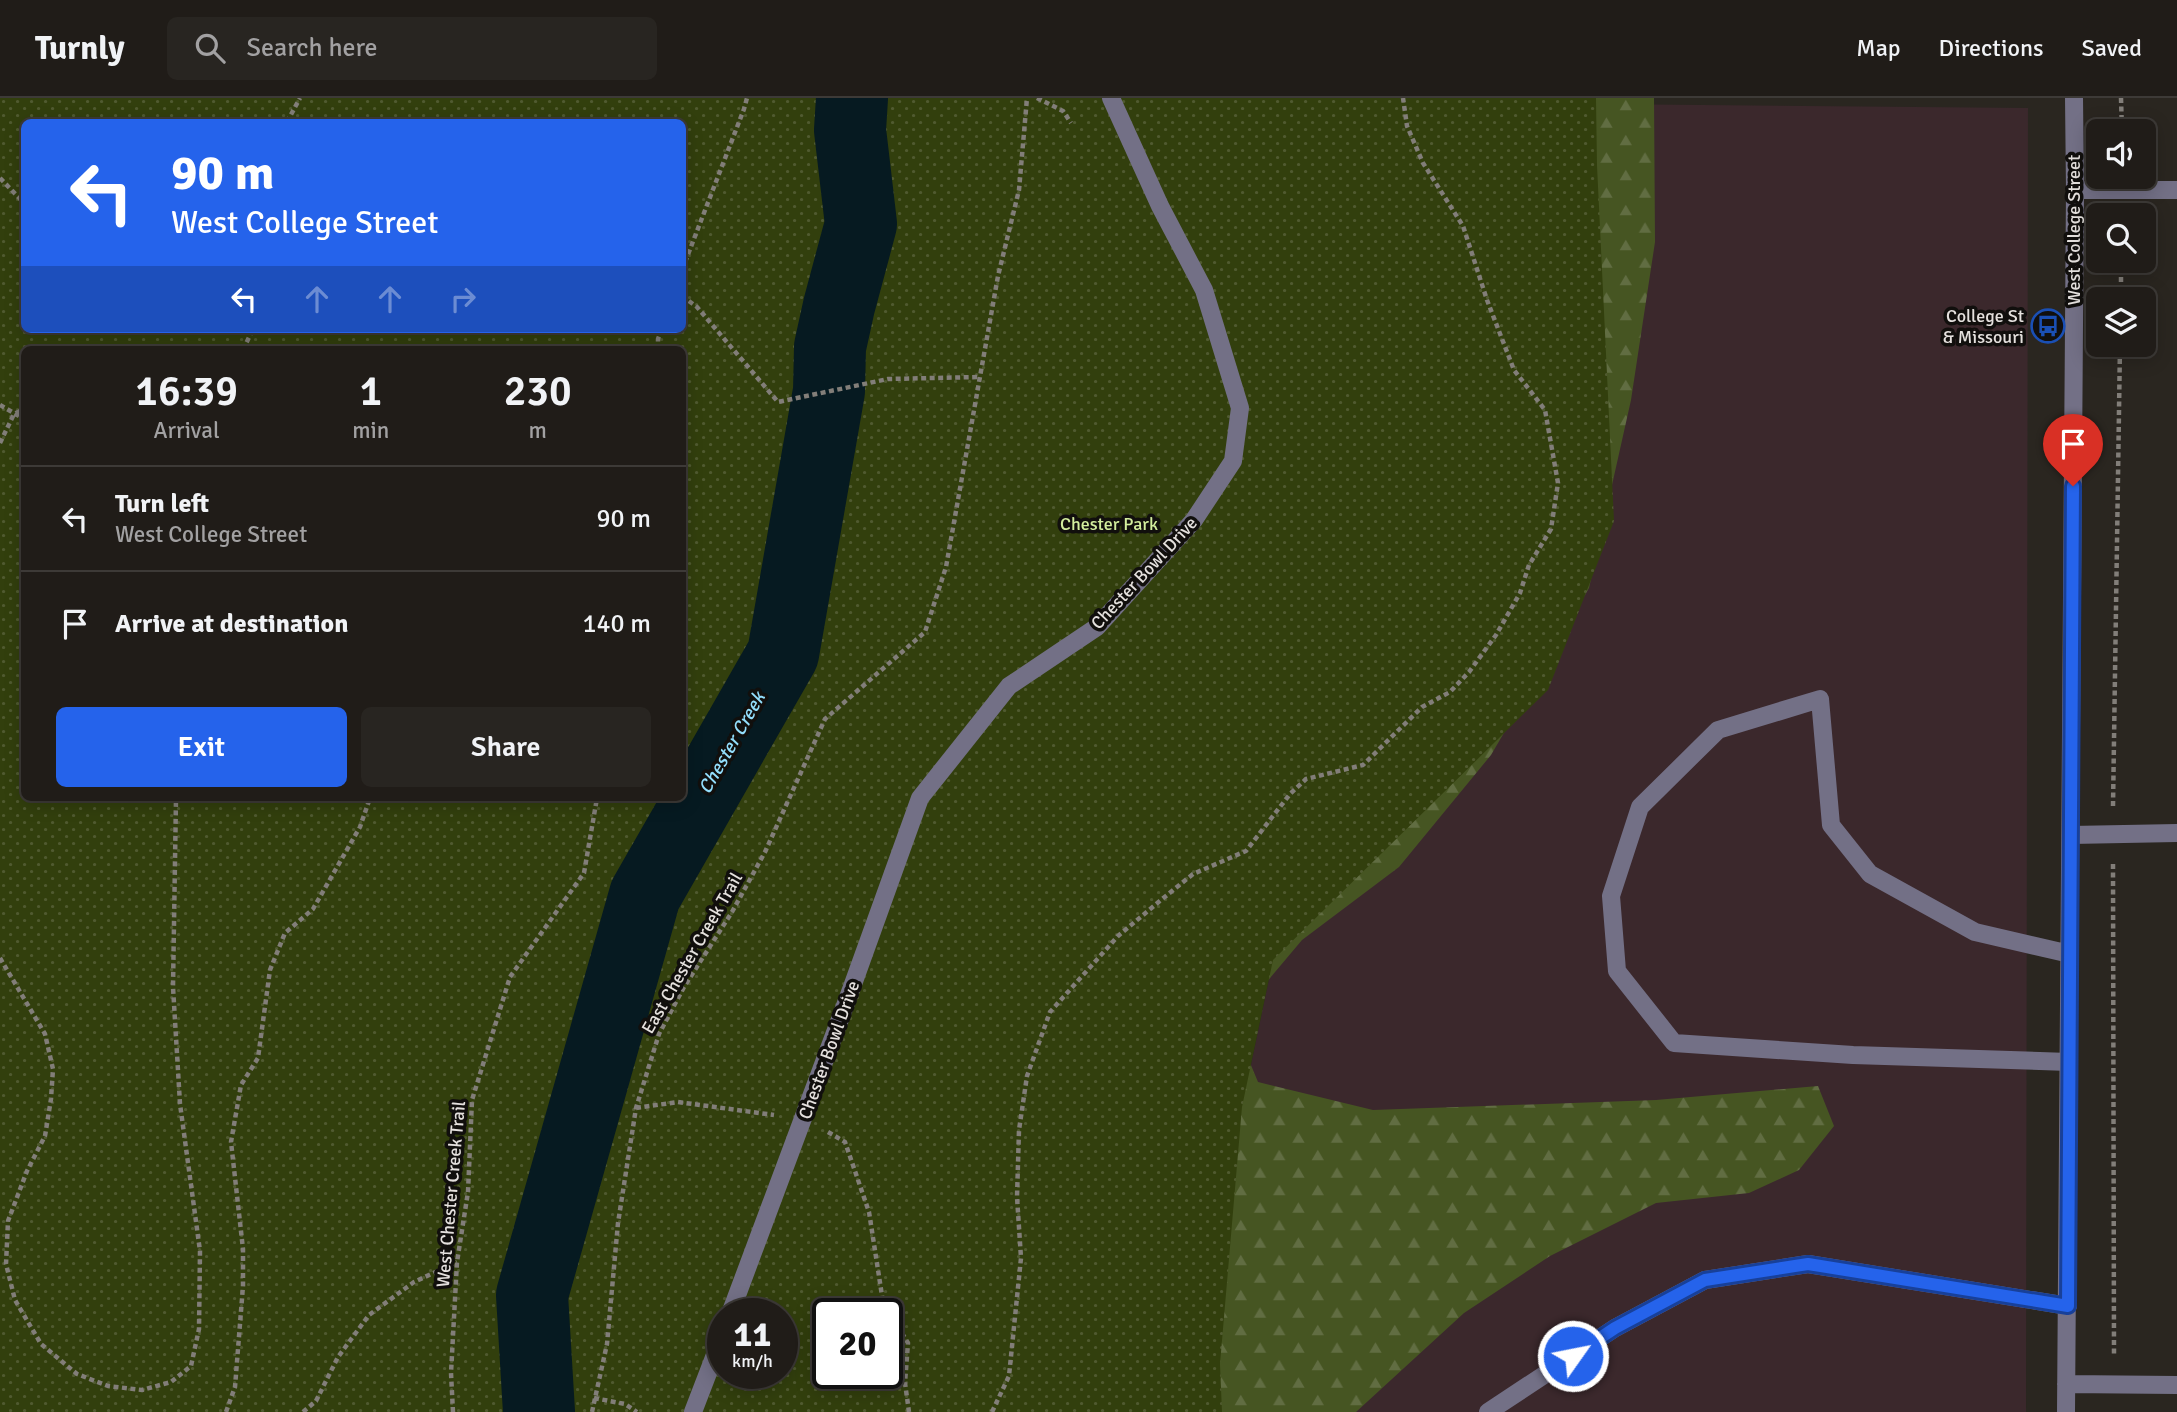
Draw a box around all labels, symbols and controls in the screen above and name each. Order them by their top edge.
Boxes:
search box [167,17,657,80]
text: Turnly [35,28,125,69]
icon: search [191,29,229,67]
text: Search here [247,32,378,64]
text: Map [1856,33,1901,63]
text: Directions [1939,33,2044,63]
text: Saved [2082,33,2142,63]
map controls [2086,119,2156,357]
button: sound [2086,119,2156,189]
text: 90 m [171,143,274,203]
icon: left [56,147,147,238]
street label: West College Street [2063,155,2085,305]
text: West College Street [171,203,438,242]
button: search [2086,203,2156,273]
icon: left [225,280,263,318]
icon: ahead [298,280,336,318]
icon: ahead [371,280,409,318]
icon: right [444,280,482,318]
button: layers [2086,287,2156,357]
place label: College St & Missouri [1943,305,2024,348]
bus stop icon: College St & Missouri [2029,307,2067,345]
text: 16:39 [135,366,238,417]
text: 1 [359,366,382,417]
text: 230 [504,366,572,417]
pin [2043,414,2103,486]
text: Arrival [153,416,220,445]
text: min [352,416,389,445]
text: m [528,416,547,445]
icon: arrive [2054,425,2092,463]
text: Turn left [115,488,209,520]
icon: left [56,500,94,538]
text: 90 m [596,503,651,535]
street label: Chester Bowl Drive [1086,512,1202,634]
park label: Chester Park [1060,513,1158,535]
text: West College Street [115,520,307,549]
icon: arrive [56,605,94,643]
text: Arrive at destination [115,608,348,640]
text: 140 m [582,608,651,640]
water label: Chester Creek [693,687,771,798]
button: Exit [56,707,347,787]
button: Share [361,707,651,787]
street label: East Chester Creek Trail [637,868,747,1038]
street label: Chester Bowl Drive [794,978,864,1122]
street label: West Chester Creek Trail [432,1100,470,1288]
speed limit sign: 20 [812,1298,903,1389]
text: 11 [734,1313,771,1356]
position arrow [1536,1319,1610,1393]
text: km/h [732,1350,773,1372]

